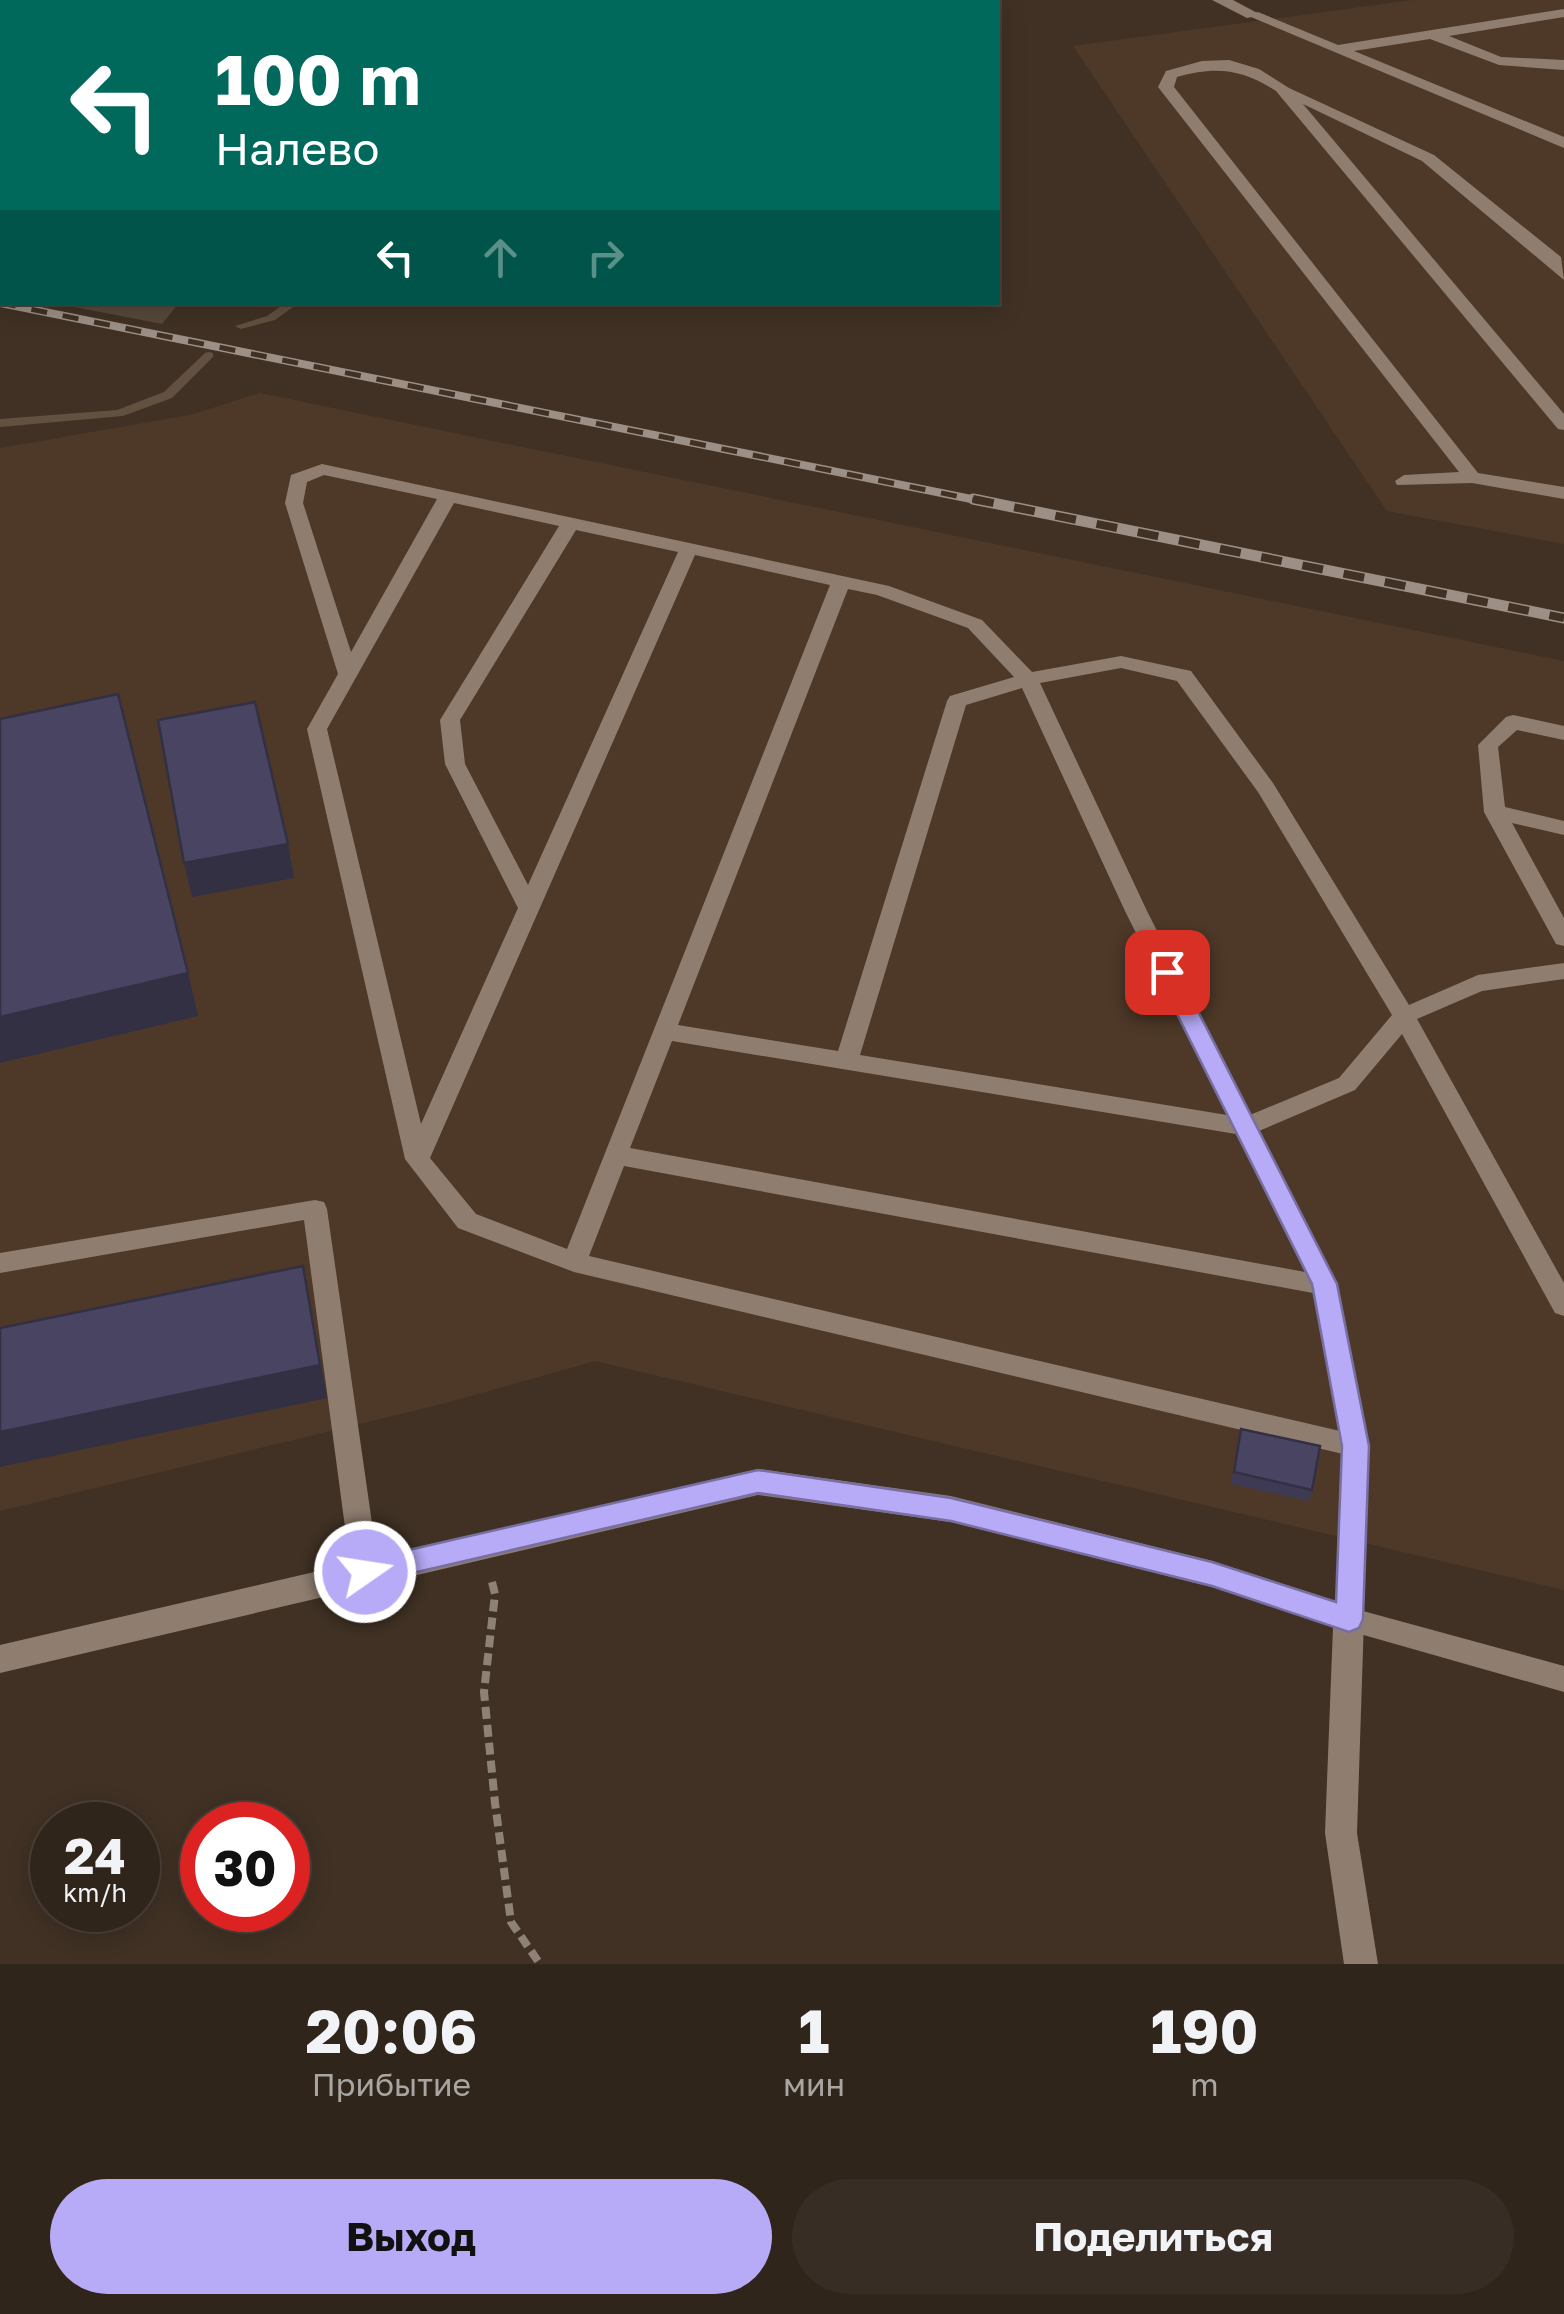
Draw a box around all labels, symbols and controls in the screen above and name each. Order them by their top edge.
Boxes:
text: 100 m [215,36,421,120]
icon: left [50,40,180,170]
text: Налево [215,121,379,175]
icon: left [368,230,423,285]
icon: ahead [473,230,528,285]
icon: right [578,230,633,285]
pin [1125,930,1210,1015]
icon: arrive [1140,945,1195,1000]
position arrow [313,1520,417,1624]
speed limit sign: 30 [180,1802,310,1932]
text: 24 [64,1825,126,1885]
text: km/h [63,1877,127,1908]
text: 20:06 [306,1994,477,2066]
text: 1 [799,1994,829,2066]
text: 190 [1151,1994,1259,2066]
text: Прибытие [312,2065,471,2103]
text: мин [783,2065,845,2103]
text: m [1190,2065,1219,2103]
button: Выход [50,2179,772,2294]
button: Поделиться [792,2179,1514,2294]

